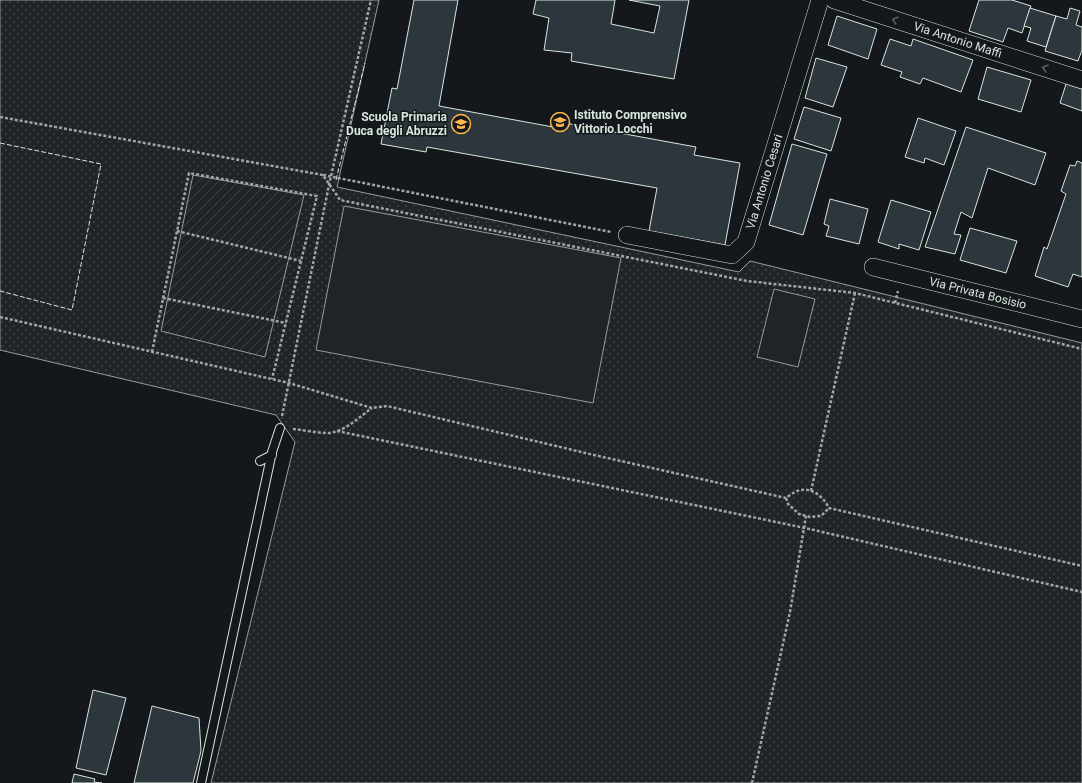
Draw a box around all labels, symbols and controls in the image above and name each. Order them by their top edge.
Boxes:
one-way arrow [891,16,898,24]
street label: Via Antonio Maffi [912,19,1004,61]
one-way arrow [1042,64,1049,73]
place label: Istituto Comprensivo Vittorio Locchi [574,108,687,136]
place label: Scuola Primaria Duca degli Abruzzi [346,110,448,138]
school or university icon: Istituto Comprensivo Vittorio Locchi [549,111,571,133]
school or university icon: Scuola Primaria Duca degli Abruzzi [450,113,472,135]
street label: Via Antonio Cesari [743,133,786,231]
street label: Via Privata Bosisio [928,274,1028,312]

